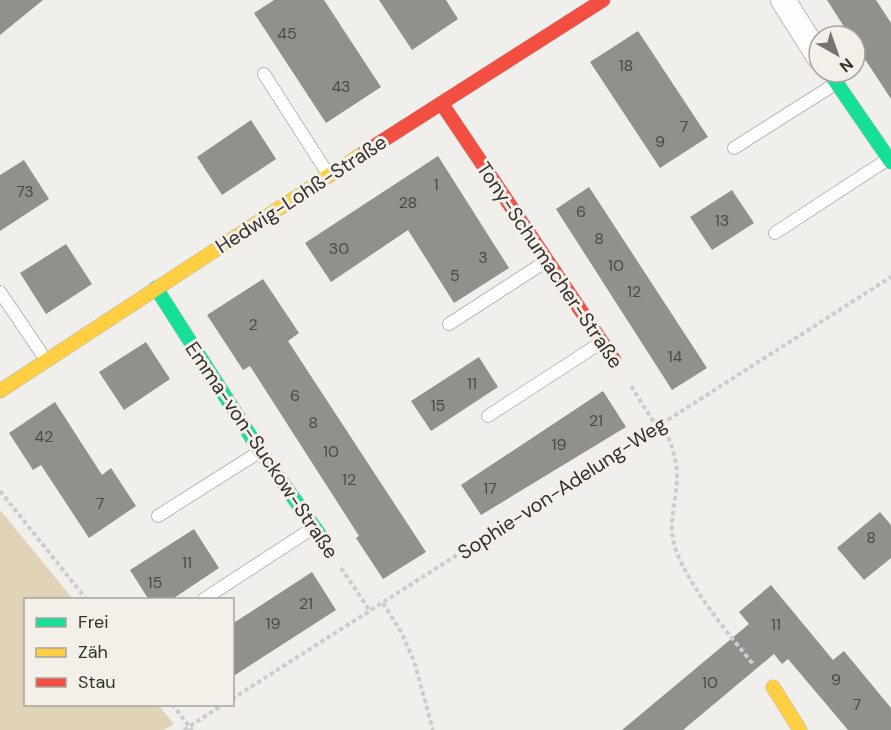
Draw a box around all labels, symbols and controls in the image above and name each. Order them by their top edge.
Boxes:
house number: 45 [277,23,297,44]
north arrow [807,24,867,84]
text: N [835,53,858,77]
house number: 18 [619,55,633,76]
house number: 43 [331,76,351,97]
house number: 7 [680,116,688,137]
street label: Hedwig-Lohß-Straße [210,129,392,259]
house number: 9 [655,131,665,152]
street label: Tony-Schumacher-Straße [471,157,629,373]
house number: 1 [434,174,439,195]
house number: 73 [16,181,34,202]
house number: 28 [399,192,417,213]
house number: 6 [576,201,586,222]
house number: 13 [715,210,729,231]
house number: 8 [594,228,604,249]
house number: 30 [329,238,349,259]
house number: 3 [478,247,488,268]
house number: 10 [608,255,624,276]
house number: 5 [450,265,460,286]
house number: 12 [627,281,641,302]
house number: 2 [248,314,258,335]
street label: Emma-von-Suckow-Straße [180,336,344,564]
house number: 14 [668,346,683,367]
house number: 11 [467,373,477,394]
house number: 6 [290,385,300,406]
house number: 15 [431,395,445,416]
house number: 21 [589,410,603,431]
street label: Sophie-von-Adelung-Weg [453,411,671,565]
house number: 8 [308,412,318,433]
house number: 42 [35,426,53,447]
house number: 19 [551,434,567,455]
house number: 10 [323,441,339,462]
house number: 12 [342,469,356,490]
house number: 17 [483,478,497,499]
house number: 7 [96,493,104,514]
house number: 8 [866,527,876,548]
house number: 11 [182,552,192,573]
house number: 15 [148,572,162,593]
house number: 21 [299,593,313,614]
legend [24,598,234,706]
text: Frei [78,610,109,634]
house number: 19 [265,613,281,634]
house number: 11 [771,614,781,635]
text: Zäh [78,640,108,664]
house number: 9 [831,669,841,690]
text: Stau [78,670,116,694]
house number: 10 [702,672,718,693]
house number: 7 [853,694,861,715]

